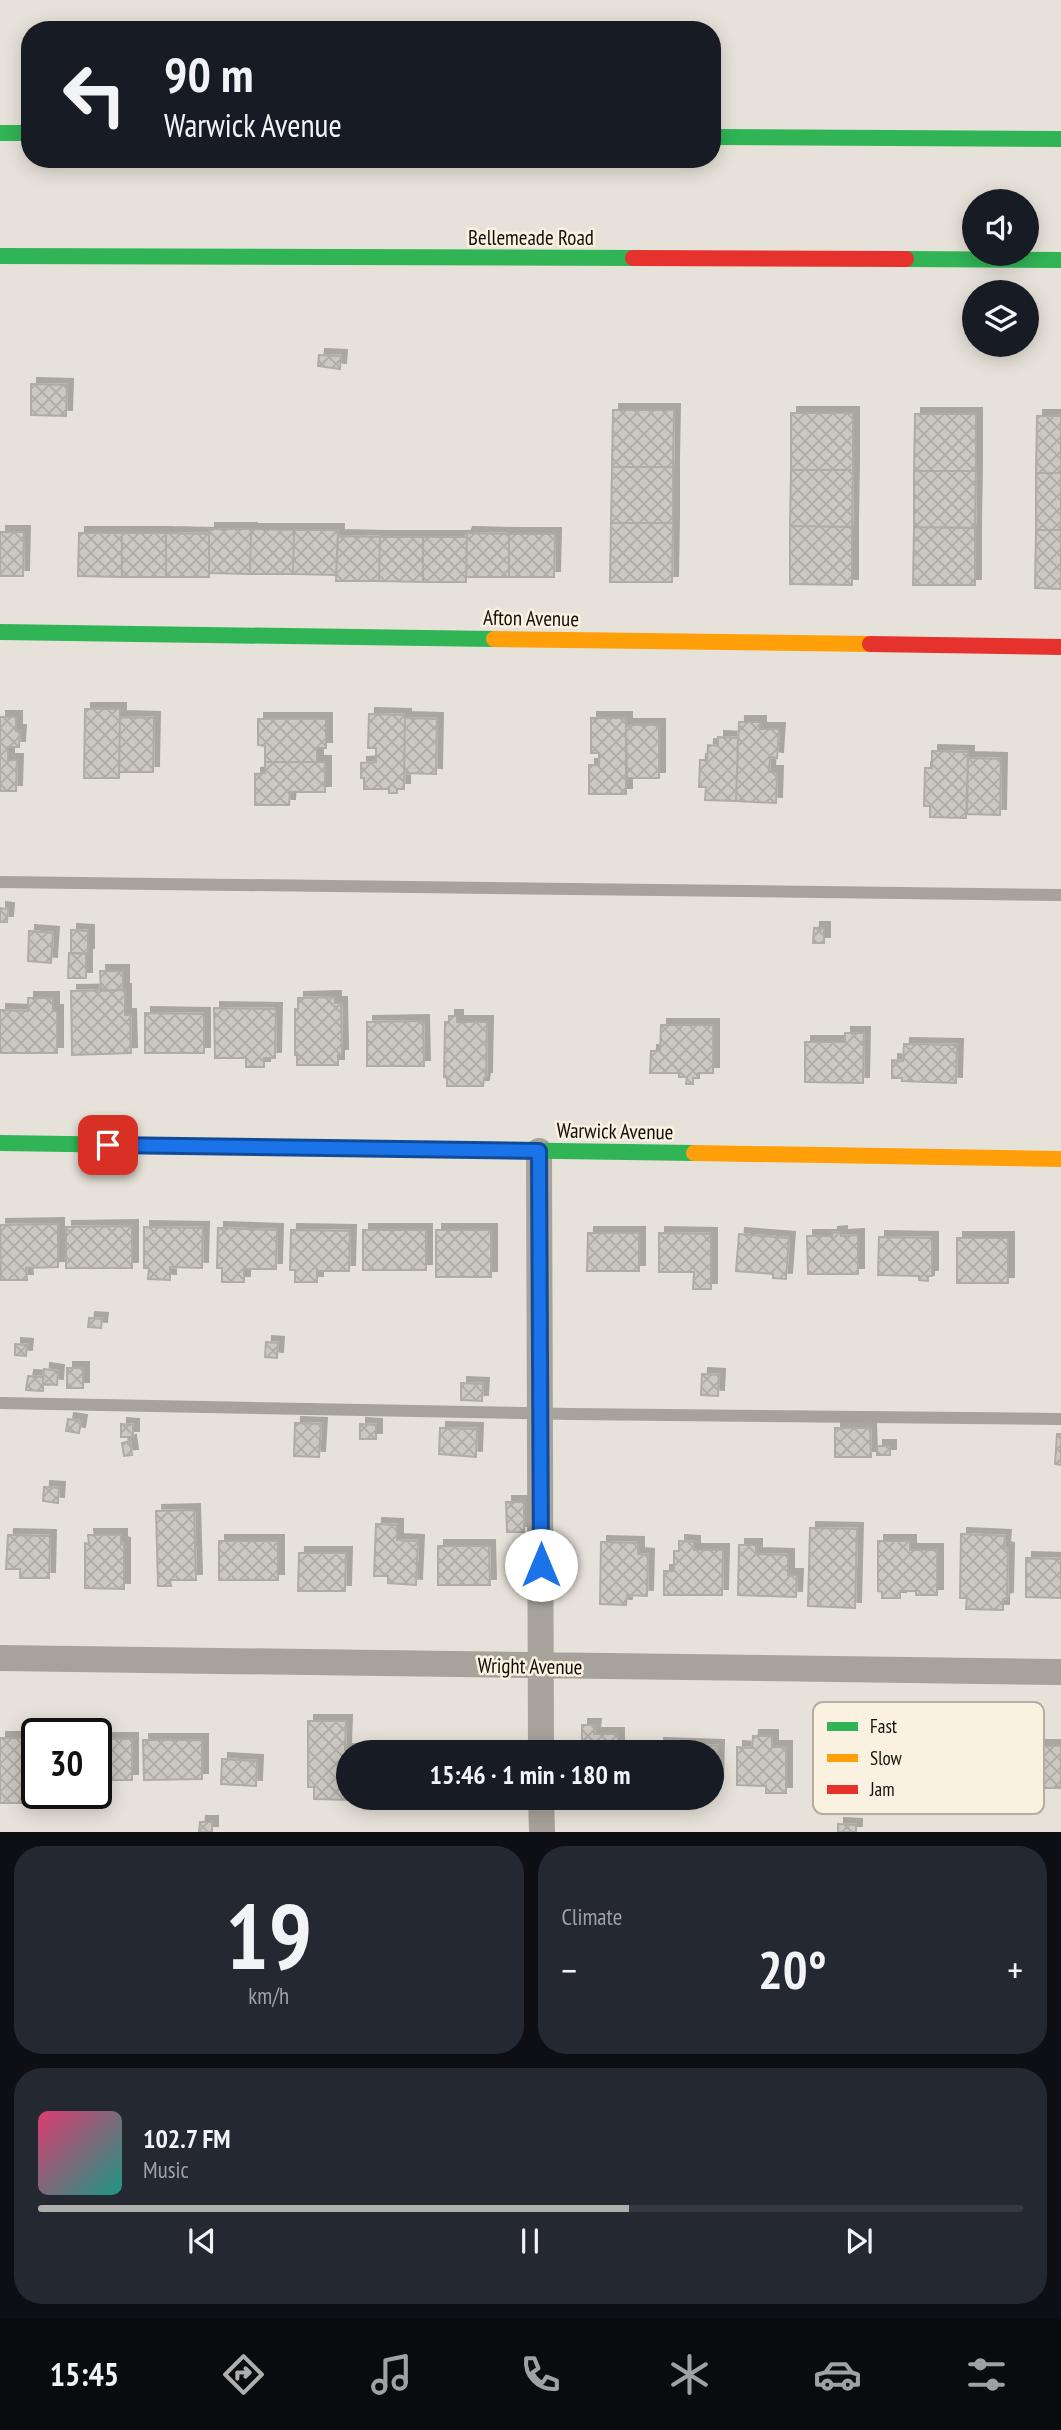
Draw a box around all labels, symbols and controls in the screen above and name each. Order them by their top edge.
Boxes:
text: 90 m [164,42,253,106]
icon: left [49,49,140,140]
text: Warwick Avenue [164,104,342,146]
map controls [962,189,1039,357]
button: sound [962,189,1039,266]
street label: Bellemeade Road [468,224,594,251]
button: layers [962,280,1039,357]
street label: Afton Avenue [483,604,579,632]
pin [78,1115,138,1175]
street label: Warwick Avenue [556,1116,674,1146]
icon: arrive [89,1126,127,1164]
position arrow [504,1528,578,1602]
street label: Wright Avenue [477,1652,583,1680]
legend [813,1702,1044,1814]
text: Fast [870,1714,898,1738]
speed limit sign: 30 [21,1718,112,1809]
text: Slow [870,1746,903,1770]
text: 15:46 · 1 min · 180 m [430,1758,630,1791]
text: Jam [869,1777,895,1801]
text: 19 [225,1876,312,1994]
text: Climate [562,1902,622,1931]
text: 20° [758,1936,827,2003]
text: − [562,1945,577,1994]
text: + [1007,1945,1023,1994]
text: km/h [248,1981,289,2010]
text: 102.7 FM [143,2122,231,2155]
text: Music [143,2155,189,2184]
icon: previous [183,2222,221,2260]
icon: pause [511,2222,549,2260]
icon: next [840,2222,878,2260]
icon: directions [219,2350,268,2399]
icon: music [367,2350,416,2399]
icon: phone [516,2350,565,2399]
icon: climate [665,2350,714,2399]
icon: car [813,2350,862,2399]
icon: filters [962,2350,1011,2399]
text: 15:45 [50,2353,119,2395]

